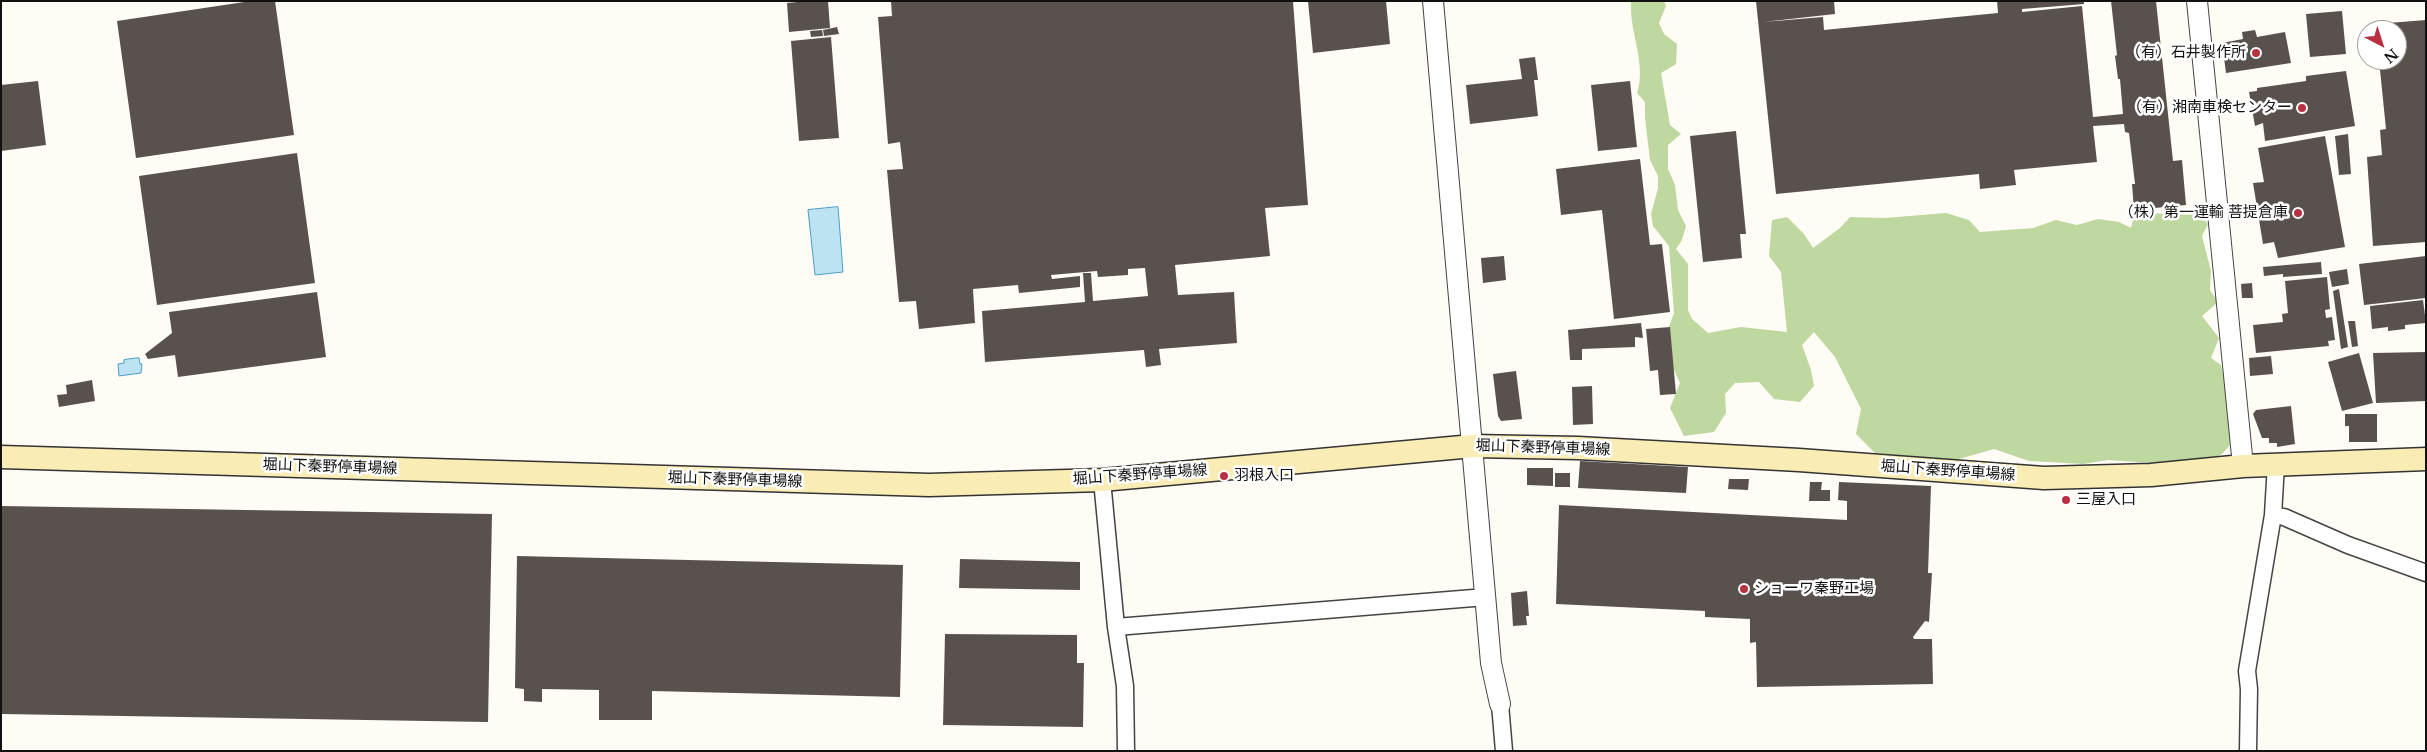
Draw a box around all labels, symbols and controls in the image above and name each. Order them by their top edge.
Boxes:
north arrow [2357,20,2407,70]
place label: （有）石井製作所 [2126,44,2246,62]
text: N [2380,45,2402,67]
marker: （有）石井製作所 [2250,47,2262,59]
place label: （有）湘南車検センター [2127,99,2292,117]
marker: （有）湘南車検センター [2296,102,2308,114]
place label: （株）第一運輸 菩提倉庫 [2119,204,2288,222]
marker: （株）第一運輸 菩提倉庫 [2292,207,2304,219]
street label: 堀山下秦野停車場線 [1475,437,1611,459]
street label: 堀山下秦野停車場線 [262,456,398,478]
street label: 堀山下秦野停車場線 [1880,457,2016,485]
street label: 堀山下秦野停車場線 [1072,461,1208,489]
place label: 羽根入口 [1234,467,1294,485]
street label: 堀山下秦野停車場線 [667,469,803,491]
marker: 羽根入口 [1218,470,1230,482]
place label: 三屋入口 [2076,491,2136,509]
marker: 三屋入口 [2060,494,2072,506]
place label: ショーワ秦野工場 [1754,580,1874,598]
marker: ショーワ秦野工場 [1738,583,1750,595]

